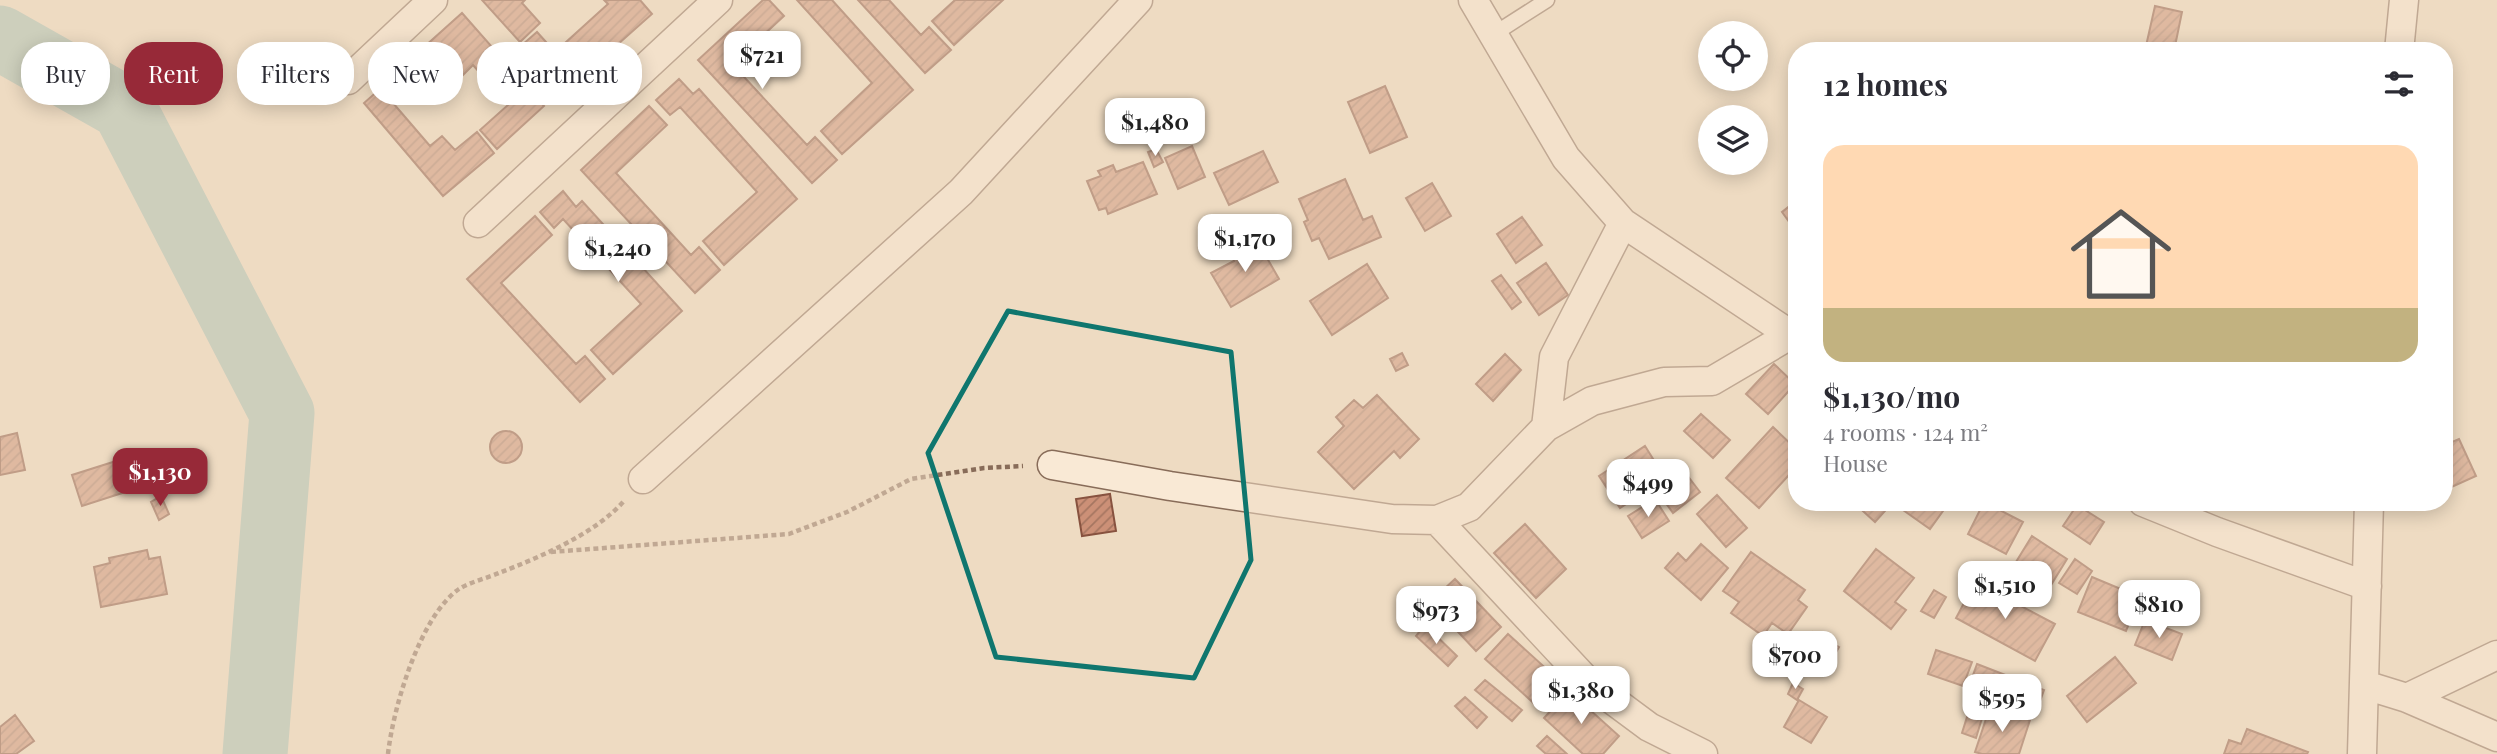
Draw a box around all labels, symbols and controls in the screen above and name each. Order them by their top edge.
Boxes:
map controls [1698,21,1768,175]
button: locate [1698,21,1768,91]
pin: $721 [721,32,803,91]
text: $721 [740,38,784,69]
chip: Buy [21,42,110,105]
chip: Rent [124,42,223,105]
chip: Filters [237,42,354,105]
chip: New [368,42,463,105]
chip: Apartment [477,42,642,105]
text: 12 homes [1823,64,1948,104]
icon: filters [2380,65,2418,103]
pin: $1,480 [1098,99,1212,158]
text: $1,480 [1121,105,1189,136]
button: layers [1698,105,1768,175]
icon: home [2058,191,2184,317]
pin: $1,170 [1188,215,1302,274]
text: $1,170 [1214,221,1276,252]
pin: $1,240 [561,224,675,284]
text: $1,240 [584,231,652,262]
text: $1,130/mo [1823,376,1960,416]
text: 4 rooms · 124 m² [1823,416,1988,447]
text: House [1823,447,1888,478]
pin: $1,130 [103,448,217,508]
text: $1,130 [129,455,191,486]
pin: $499 [1607,460,1689,519]
text: $499 [1623,466,1673,497]
pin: $1,510 [1948,562,2062,621]
text: $1,510 [1974,568,2036,599]
pin: $810 [2118,580,2200,640]
pin: $973 [1395,586,1477,646]
text: $810 [2134,587,2184,618]
text: $973 [1412,593,1460,624]
pin: $700 [1754,632,1836,691]
text: $700 [1768,638,1822,669]
pin: $1,380 [1524,666,1638,726]
text: $1,380 [1548,673,1614,704]
pin: $595 [1961,674,2043,734]
text: $595 [1978,681,2026,712]

